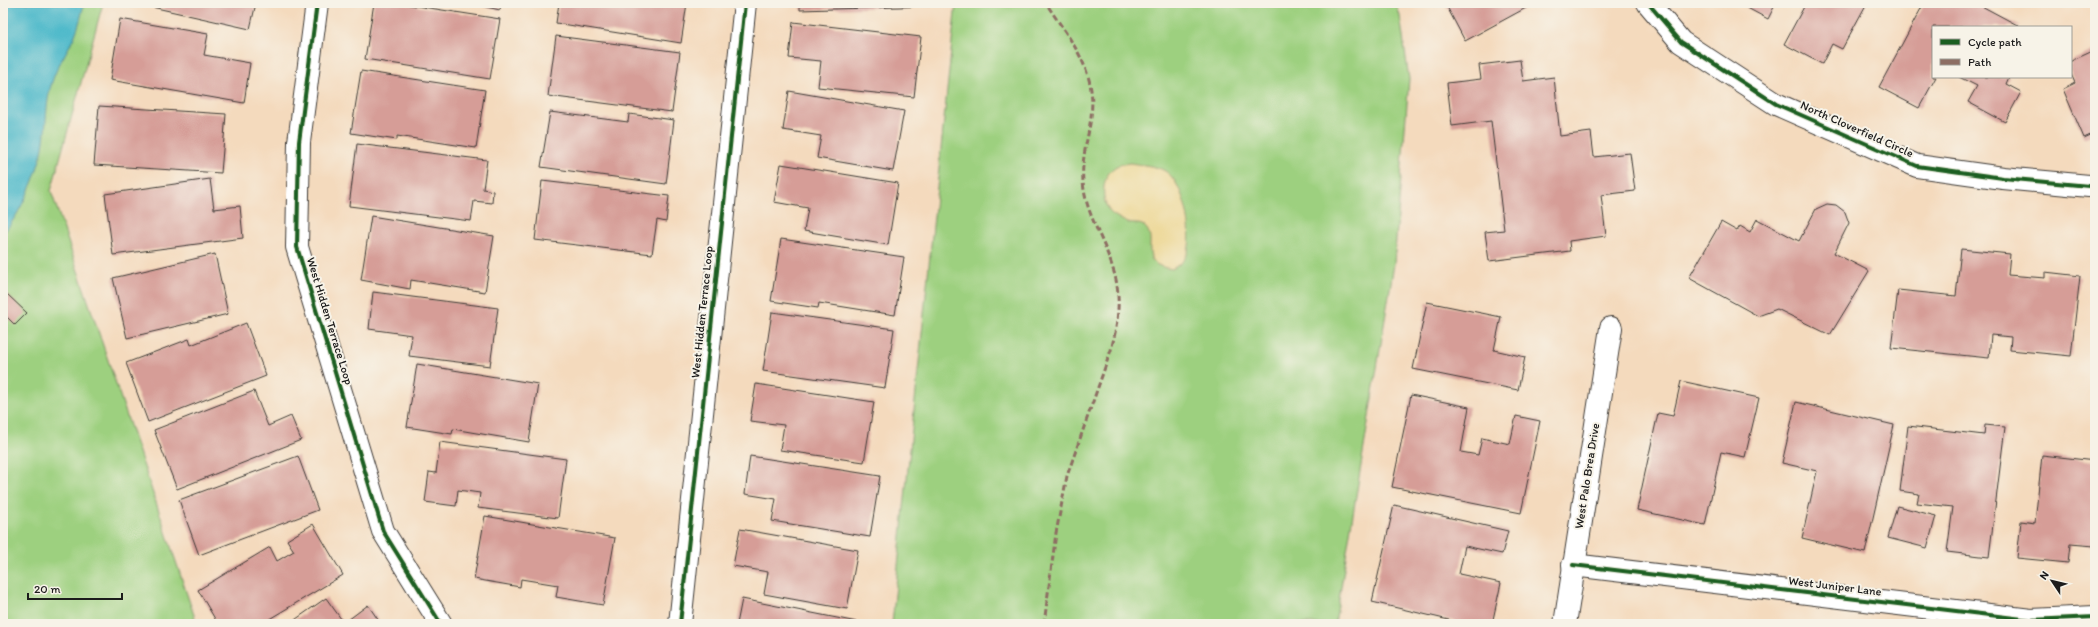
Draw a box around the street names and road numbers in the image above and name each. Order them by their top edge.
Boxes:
street label: North Cloverfield Circle [1798,98,1916,160]
street label: West Hidden Terrace Loop [688,245,716,379]
street label: West Hidden Terrace Loop [304,255,356,387]
street label: West Palo Brea Drive [1572,422,1602,530]
street label: West Juniper Lane [1788,573,1883,599]

